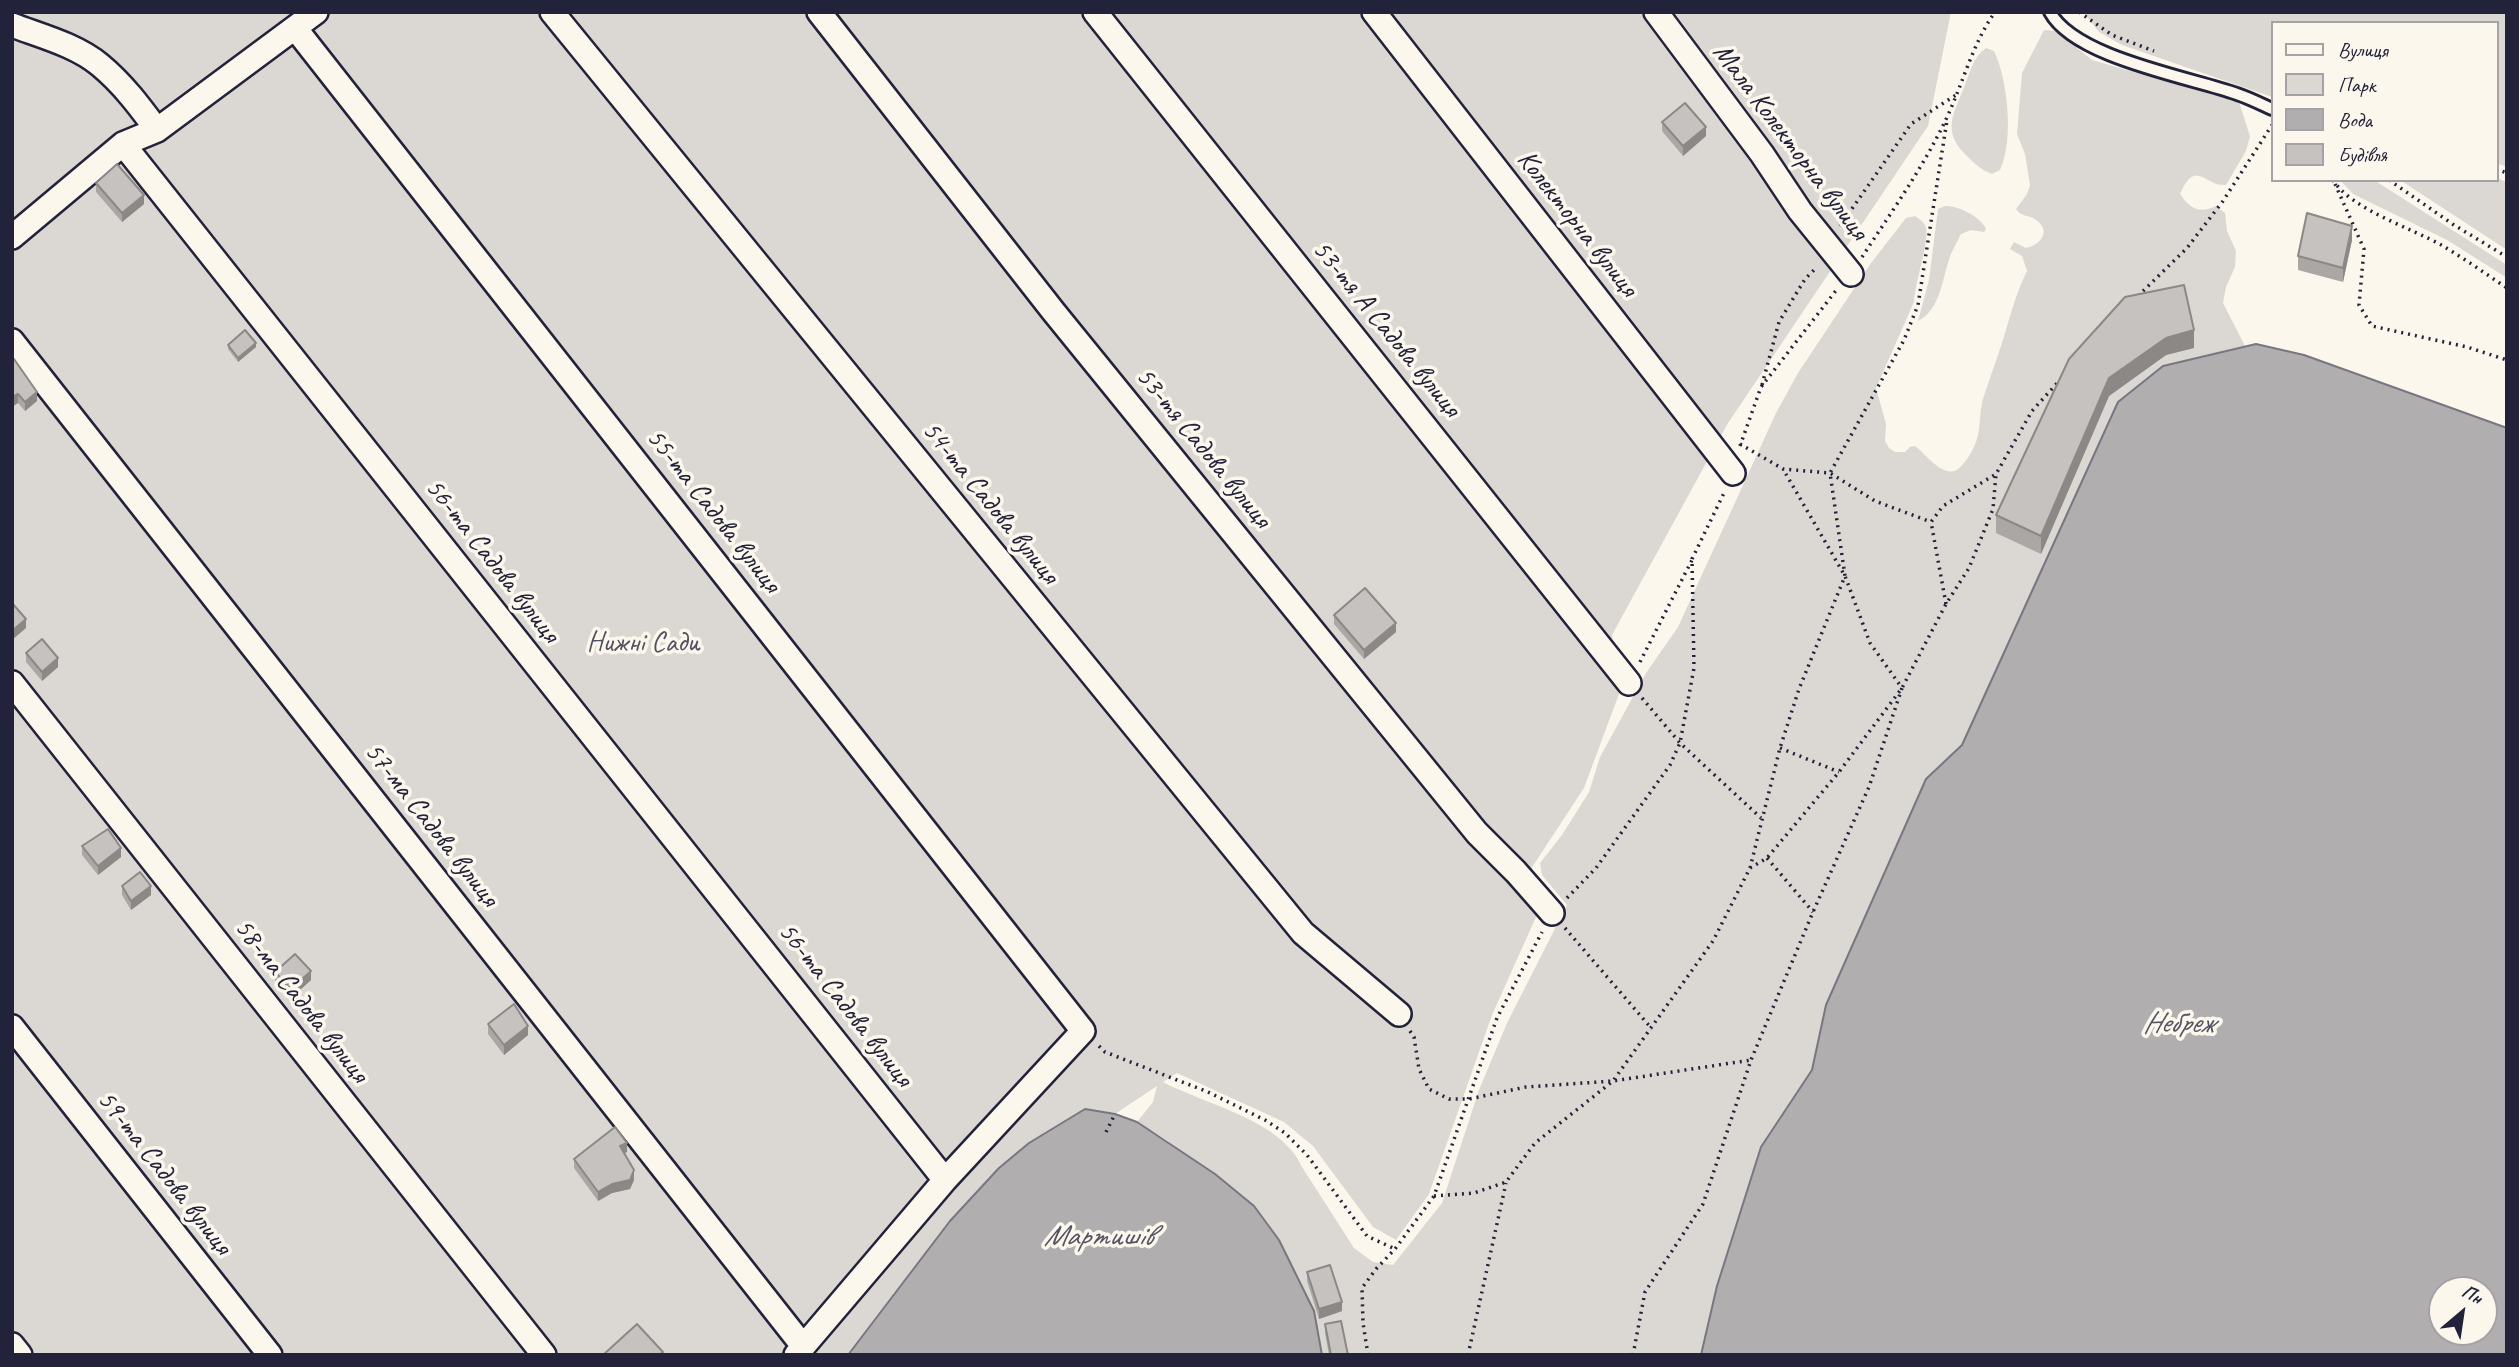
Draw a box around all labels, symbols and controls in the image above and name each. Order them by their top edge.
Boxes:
legend [2270,21,2498,182]
street label: Мала Колекторна вулиця [1705,37,1875,247]
text: Вулиця [2338,37,2388,63]
text: Парк [2338,72,2375,98]
text: Вода [2338,107,2372,133]
text: Будівля [2338,142,2387,168]
street label: Колекторна вулиця [1509,144,1645,304]
street label: 53-тя А Садова вулиця [1304,234,1468,424]
street label: 53-тя Садова вулиця [1128,361,1278,535]
street label: 54-та Садова вулиця [914,415,1066,591]
street label: 55-та Садова вулиця [638,422,788,600]
street label: 56-та Садова вулиця [417,472,567,650]
park label: Нижні Сади [587,627,699,661]
street label: 57-ма Садова вулиця [356,736,506,914]
street label: 58-ма Садова вулиця [226,912,376,1090]
street label: 56-та Садова вулиця [770,916,920,1094]
water label: Небреж [2143,1006,2213,1042]
street label: 59-та Садова вулиця [89,1084,239,1262]
water label: Мартишів [1044,1219,1152,1255]
north arrow [2428,1276,2498,1346]
text: Пн [2458,1279,2487,1310]

